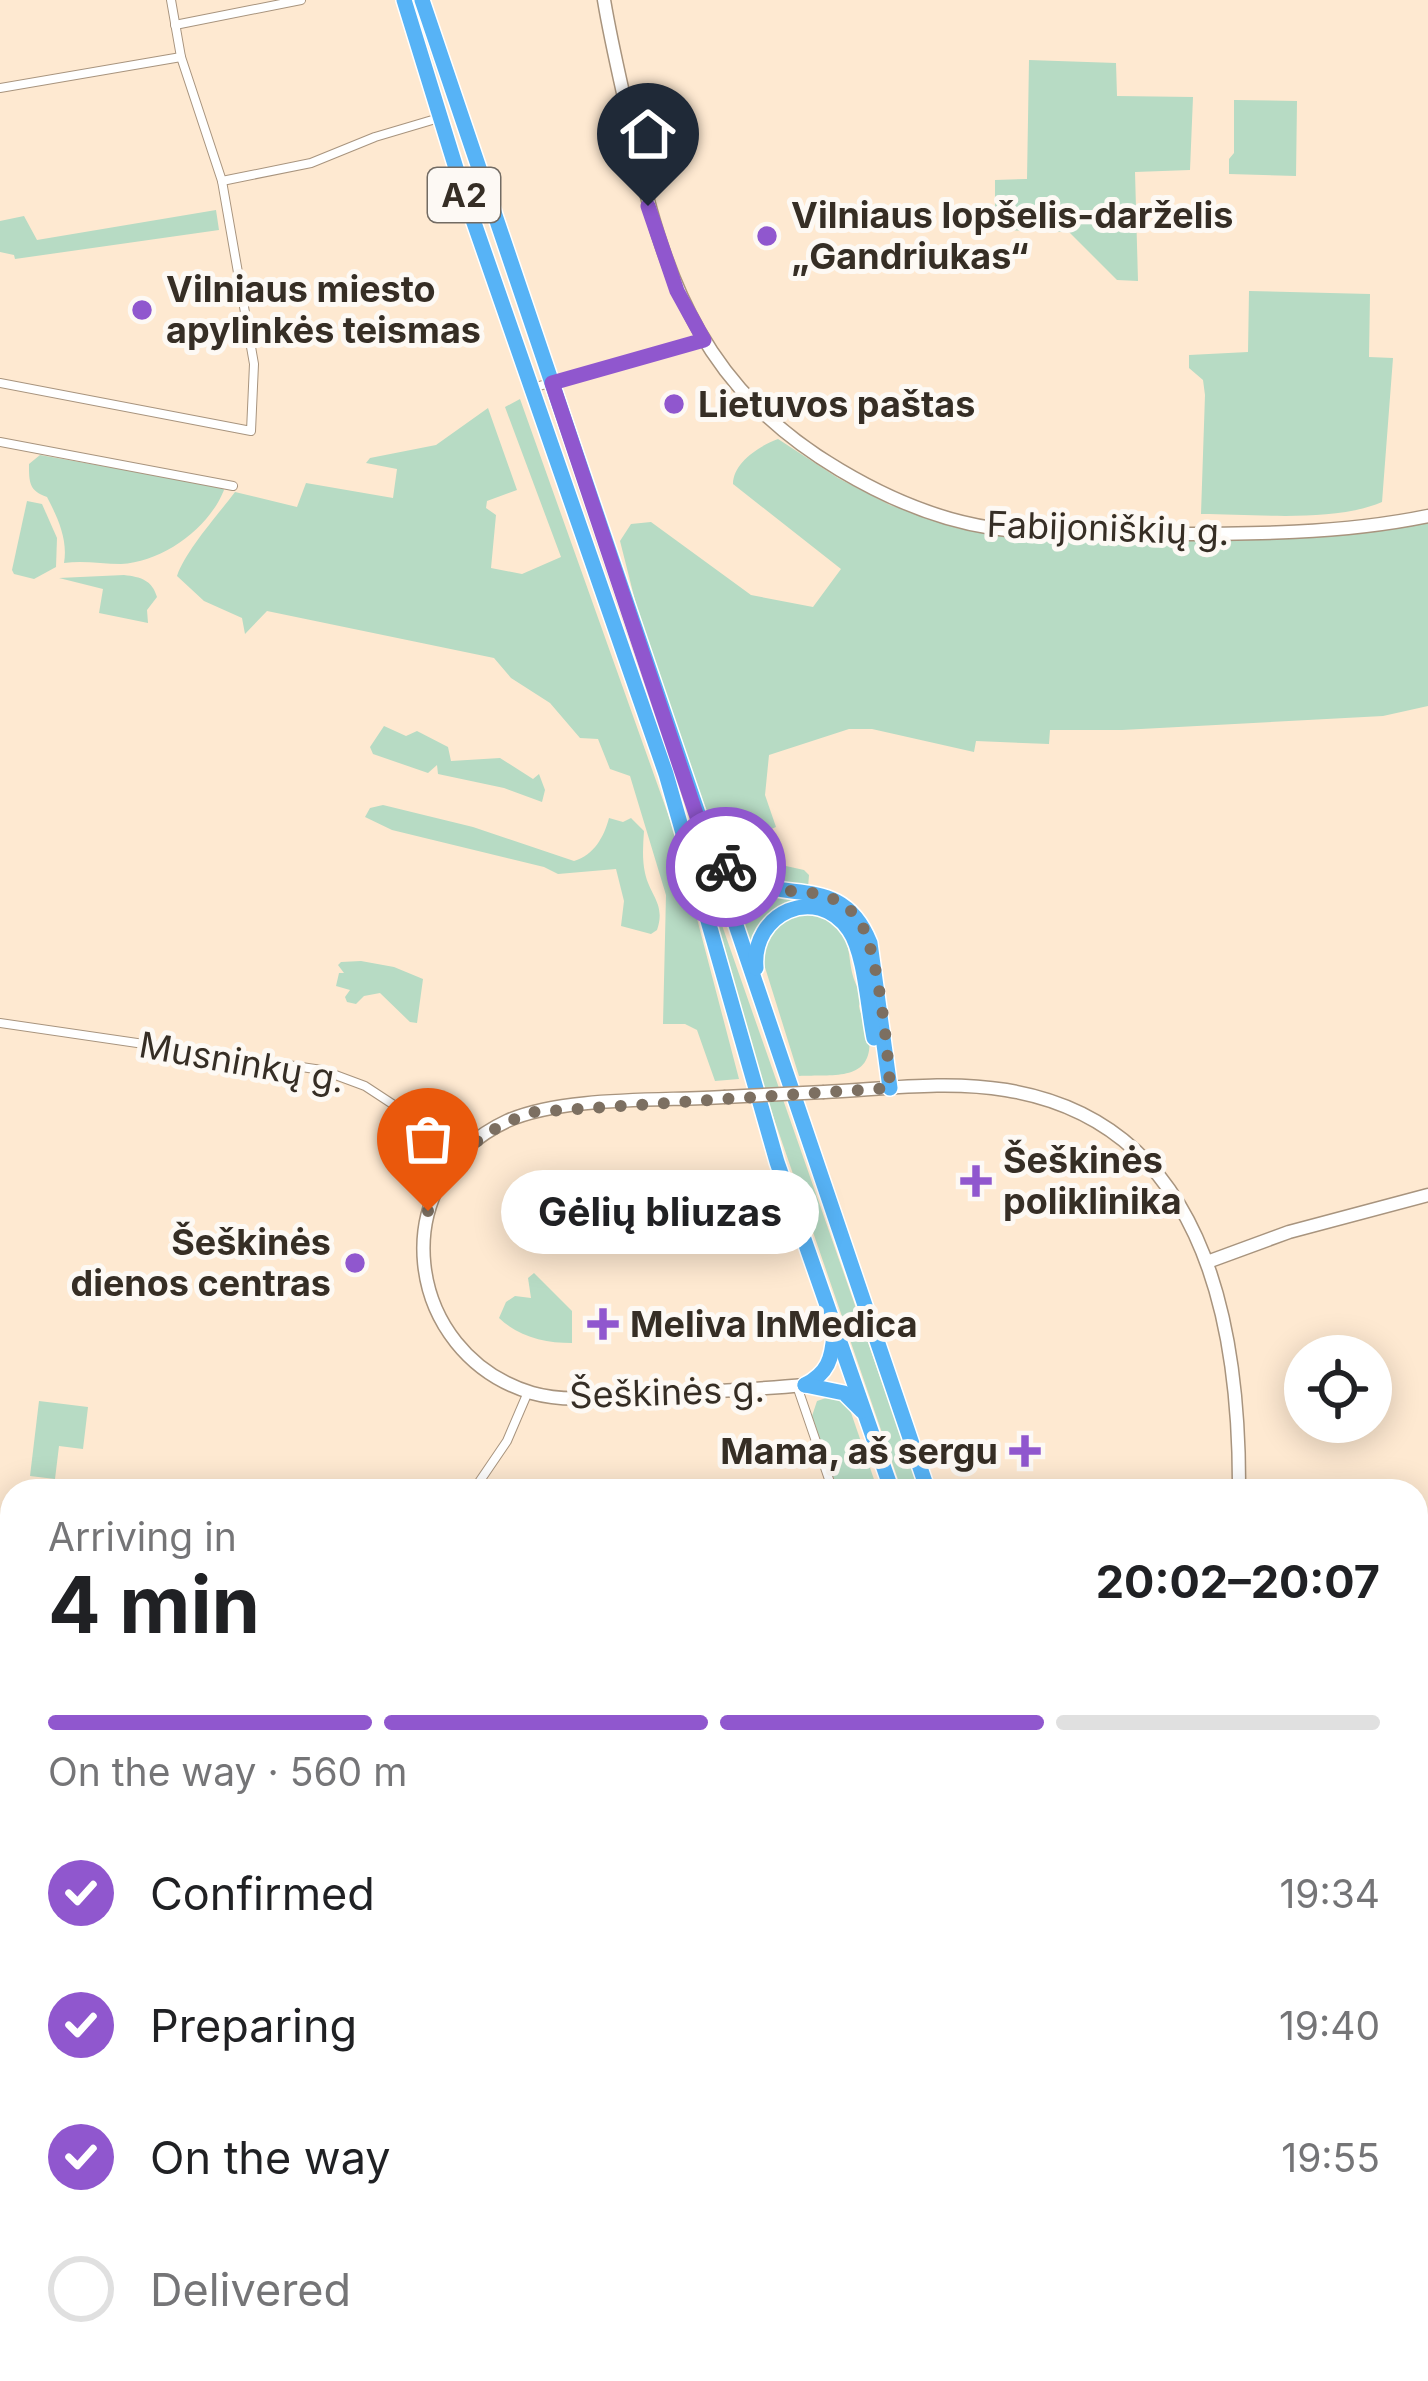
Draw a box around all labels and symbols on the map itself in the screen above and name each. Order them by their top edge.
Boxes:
pin [597,83,699,206]
road number: A2 [428,168,500,222]
place label: Vilniaus lopšelis-darželis „Gandriukas“ [791,193,1233,278]
marker: Vilniaus lopšelis-darželis „Gandriukas“ [754,223,780,249]
place label: Vilniaus miesto apylinkės teismas [166,267,481,352]
marker: Vilniaus miesto apylinkės teismas [129,297,155,323]
place label: Lietuvos paštas [698,382,975,426]
marker: Lietuvos paštas [661,391,687,417]
street label: Fabijoniškių g. [986,502,1230,554]
courier [666,807,786,927]
street label: Musninkų g. [136,1022,348,1102]
pin [377,1088,479,1211]
place label: Šeškinės poliklinika [1003,1138,1182,1223]
marker: Šeškinės poliklinika [960,1165,992,1197]
callout: Gėlių bliuzas [500,1169,818,1253]
place label: Šeškinės dienos centras [70,1220,331,1305]
marker: Šeškinės dienos centras [342,1250,368,1276]
place label: Meliva InMedica [630,1302,918,1346]
marker: Meliva InMedica [587,1308,619,1340]
street label: Šeškinės g. [569,1367,765,1417]
place label: Mama, aš sergu [720,1429,998,1473]
marker: Mama, aš sergu [1009,1435,1041,1467]

